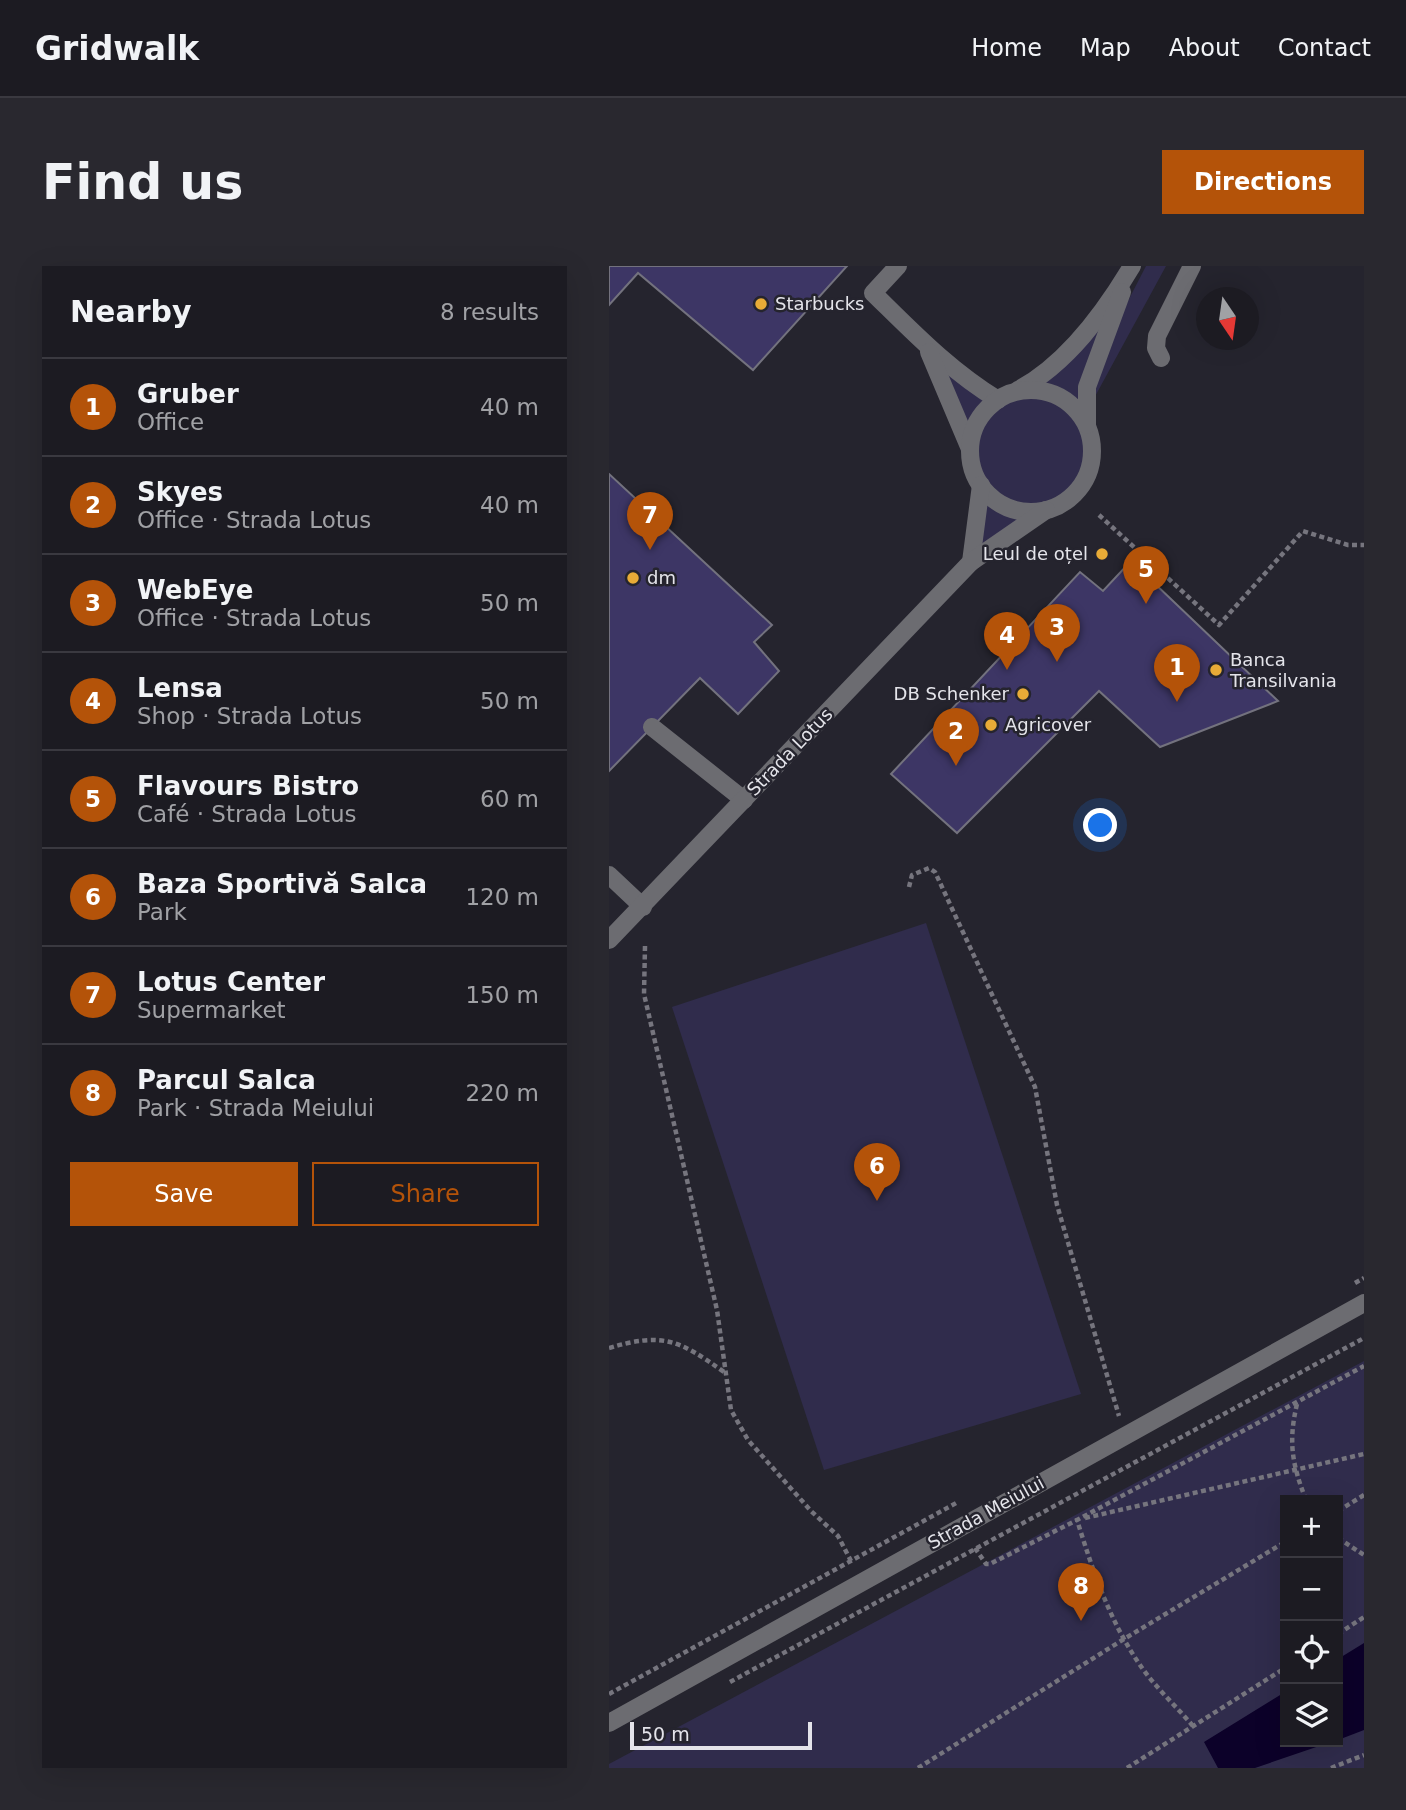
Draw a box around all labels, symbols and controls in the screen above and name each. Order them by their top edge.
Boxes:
text: Gridwalk [35,29,199,68]
text: Home [971,34,1042,62]
text: Map [1080,34,1131,62]
text: About [1169,34,1240,62]
text: Contact [1278,34,1371,62]
button: Directions [1162,150,1364,214]
text: Find us [42,154,243,211]
north arrow [1196,287,1259,350]
place label: Starbucks [775,293,864,314]
text: Nearby [70,294,192,329]
marker: Starbucks [753,296,769,312]
text: 8 results [440,299,539,325]
text: Gruber [137,379,239,409]
text: 1 [85,394,101,420]
text: 40 m [480,394,539,420]
text: Office [137,409,204,435]
text: Skyes [137,477,223,507]
text: 2 [85,492,101,518]
text: 40 m [480,492,539,518]
pin: 7 [627,492,673,550]
text: Office · Strada Lotus [137,507,371,533]
place label: Leul de oțel [983,543,1088,564]
marker: Leul de oțel [1094,546,1110,562]
pin: 5 [1123,546,1169,604]
place label: dm [647,567,676,588]
marker: dm [625,570,641,586]
text: WebEye [137,575,253,605]
text: 3 [85,590,101,616]
text: 50 m [480,590,539,616]
pin: 3 [1034,604,1080,662]
text: Office · Strada Lotus [137,605,371,631]
pin: 4 [984,612,1030,670]
pin: 1 [1154,644,1200,702]
place label: Banca Transilvania [1229,649,1337,691]
marker: Banca Transilvania [1208,662,1224,678]
text: Lensa [137,673,223,703]
place label: DB Schenker [894,683,1010,704]
marker: DB Schenker [1015,686,1031,702]
text: 4 [85,688,101,714]
text: 50 m [480,688,539,714]
text: Shop · Strada Lotus [137,703,362,729]
street label: Strada Lotus [743,703,837,800]
pin: 2 [933,708,979,766]
place label: Agricover [1005,714,1092,735]
marker: Agricover [983,717,999,733]
text: Flavours Bistro [137,771,359,801]
text: 5 [85,786,101,812]
text: 60 m [480,786,539,812]
text: Café · Strada Lotus [137,801,357,827]
your location [1083,808,1117,842]
text: Baza Sportivă Salca [137,869,427,899]
text: 6 [85,884,101,910]
text: 120 m [465,884,539,910]
text: Park [137,899,187,925]
text: Lotus Center [137,967,325,997]
text: 7 [85,982,101,1008]
text: 150 m [465,982,539,1008]
text: Supermarket [137,997,286,1023]
text: Parcul Salca [137,1065,316,1095]
text: 8 [85,1080,101,1106]
text: 220 m [465,1080,539,1106]
text: Park · Strada Meiului [137,1095,374,1121]
pin: 6 [854,1143,900,1201]
button: Save [70,1162,298,1226]
button: Share [312,1162,539,1226]
street label: Strada Meiului [924,1472,1047,1553]
map controls [1280,1495,1343,1747]
button: + [1280,1495,1343,1558]
button: − [1280,1558,1343,1621]
pin: 8 [1058,1563,1104,1621]
button: locate [1280,1621,1343,1684]
button: layers [1280,1684,1343,1747]
scale bar [630,1719,812,1751]
text: 50 m [641,1723,690,1745]

